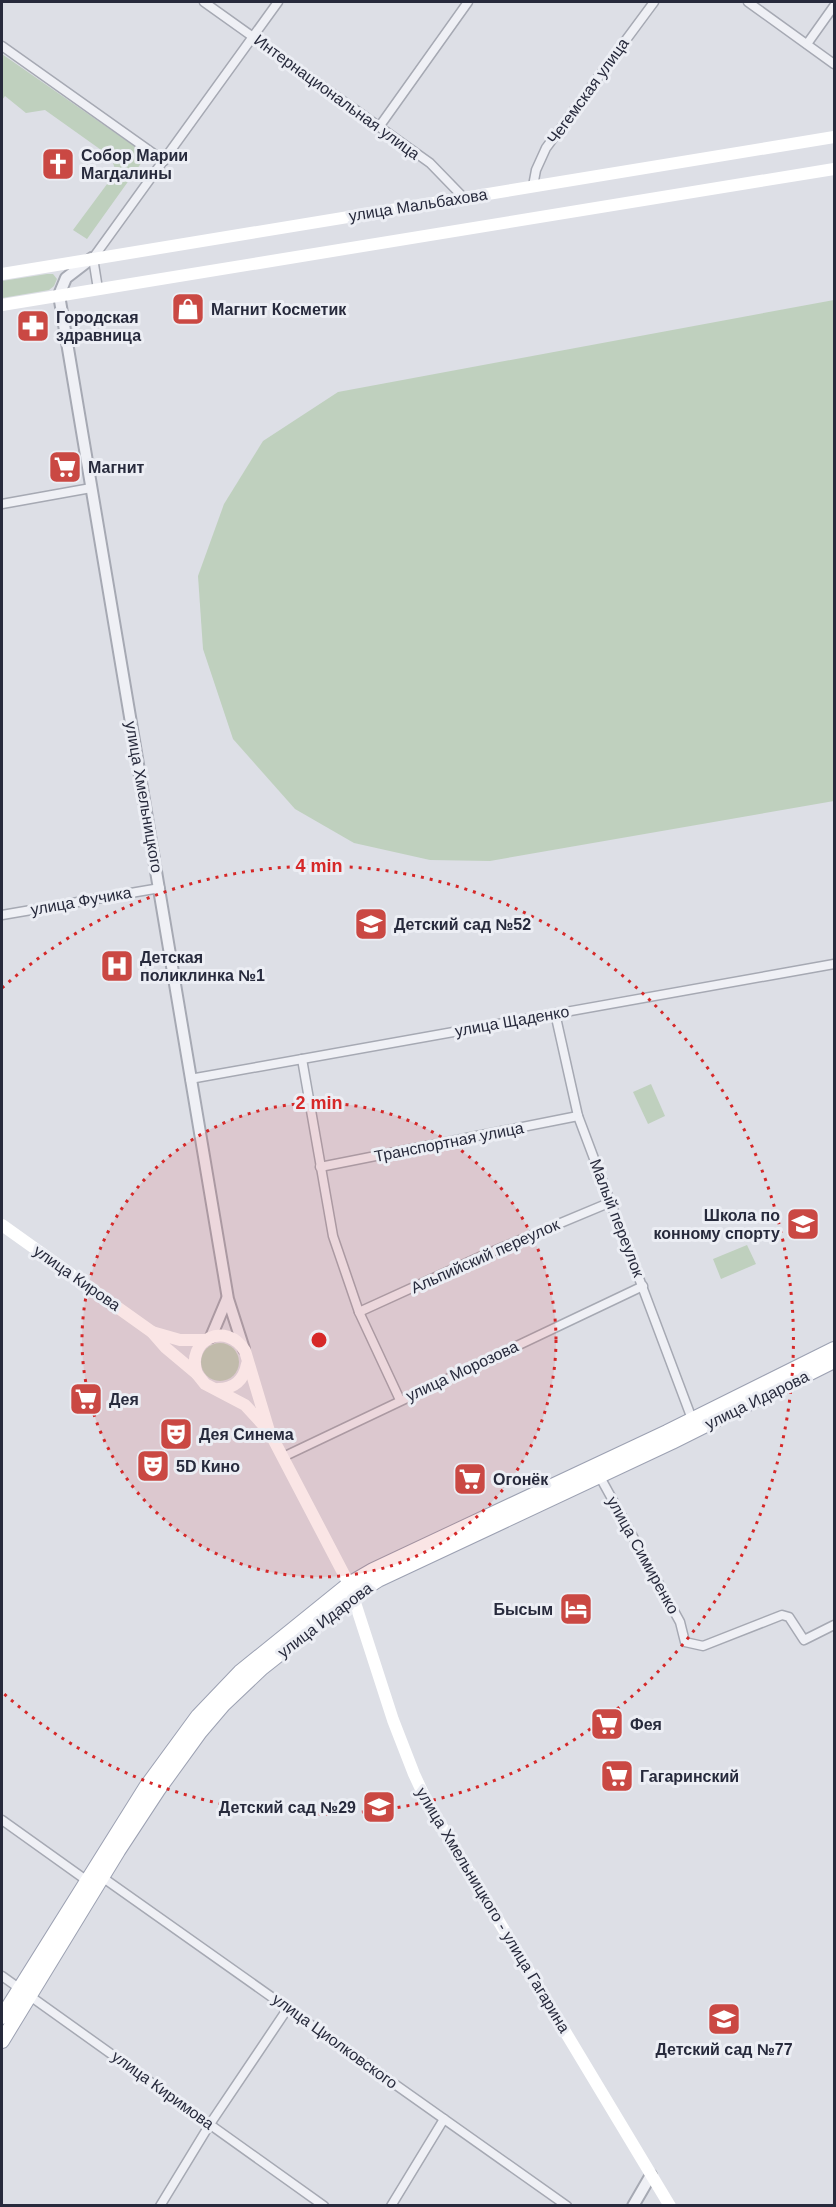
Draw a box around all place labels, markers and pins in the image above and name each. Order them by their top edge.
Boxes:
church icon: Собор Марии Магдалины [40,146,76,182]
place label: Собор Марии Магдалины [81,147,188,182]
shop icon: Магнит Косметик [170,291,206,327]
place label: Магнит Косметик [211,301,347,318]
pharmacy icon: Городская здравница [15,308,51,344]
place label: Городская здравница [56,309,141,344]
supermarket icon: Магнит [47,449,83,485]
place label: Магнит [88,459,145,476]
school or university icon: Детский сад №52 [353,906,389,942]
place label: Детский сад №52 [394,916,531,933]
hospital icon: Детская поликлинка №1 [99,948,135,984]
place label: Детская поликлинка №1 [140,949,265,984]
school or university icon: Школа по конному спорту [785,1206,821,1242]
place label: Школа по конному спорту [654,1207,780,1242]
centre of rings [309,1330,329,1350]
supermarket icon: Дея [68,1381,104,1417]
place label: Дея [109,1391,139,1408]
theatre icon: Дея Синема [158,1416,194,1452]
place label: Дея Синема [199,1426,294,1443]
theatre icon: 5D Кино [135,1448,171,1484]
place label: 5D Кино [176,1458,240,1475]
supermarket icon: Огонёк [452,1461,488,1497]
place label: Огонёк [493,1471,549,1488]
hotel icon: Бысым [558,1591,594,1627]
place label: Бысым [493,1601,553,1618]
supermarket icon: Фея [589,1706,625,1742]
place label: Фея [630,1716,662,1733]
supermarket icon: Гагаринский [599,1758,635,1794]
place label: Гагаринский [640,1768,739,1785]
school or university icon: Детский сад №29 [361,1789,397,1825]
place label: Детский сад №29 [219,1799,356,1816]
school or university icon: Детский сад №77 [706,2001,742,2037]
place label: Детский сад №77 [655,2041,793,2058]

